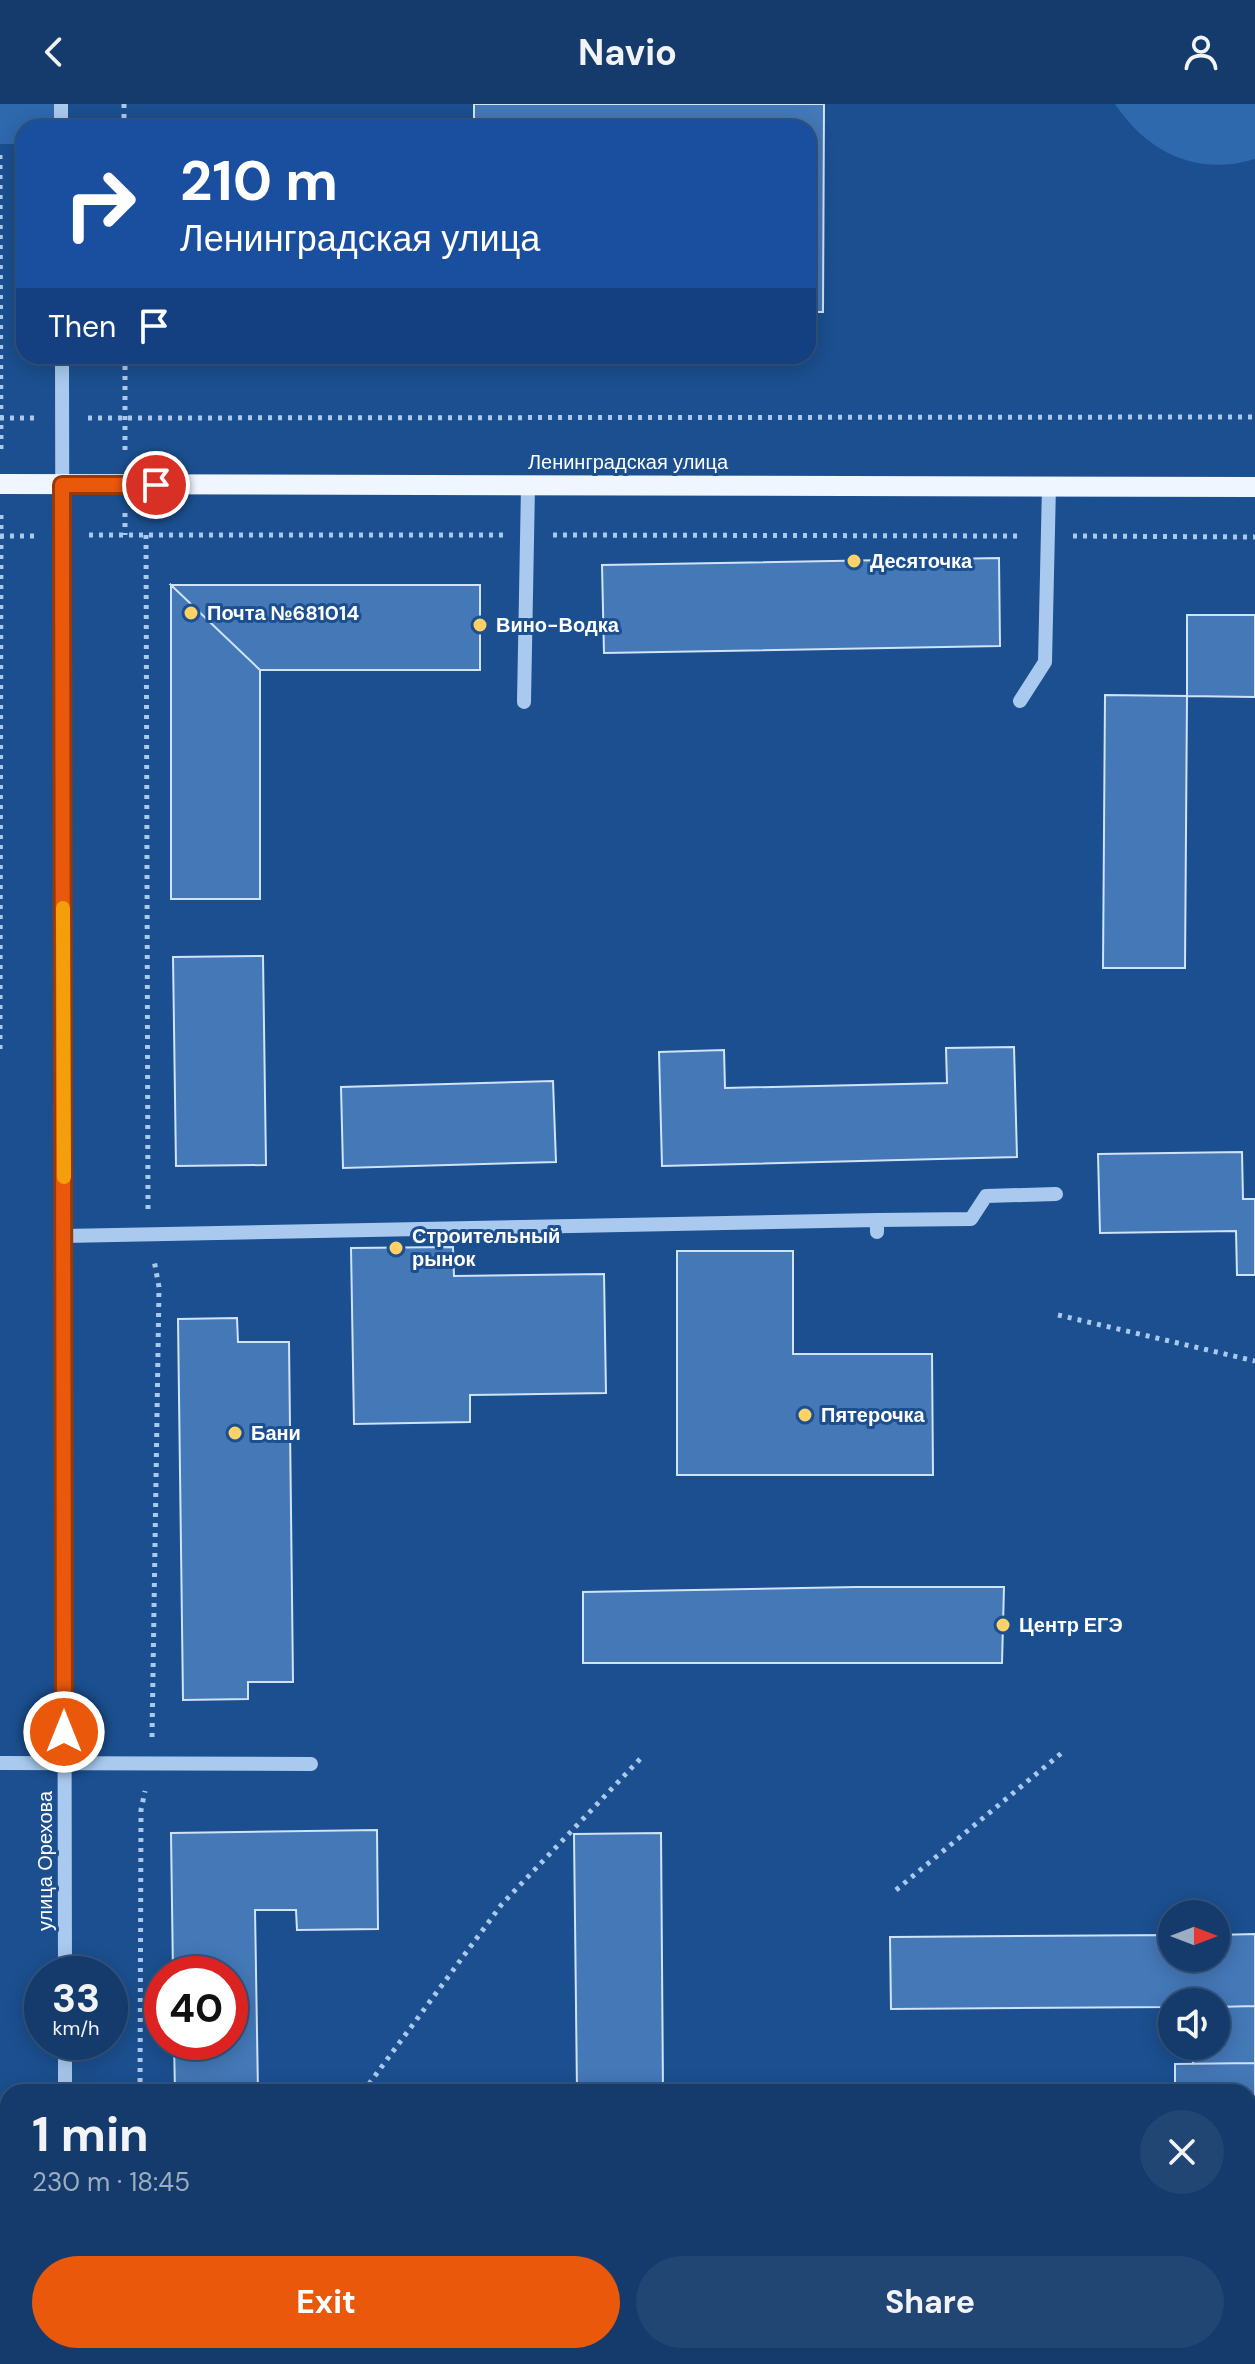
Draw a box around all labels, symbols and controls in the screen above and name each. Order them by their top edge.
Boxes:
text: Navio [578,29,677,76]
icon: back [32,30,76,74]
icon: person [1179,30,1223,74]
text: 210 m [180,144,338,217]
icon: right [48,152,152,256]
text: Ленинградская улица [180,215,540,262]
icon: arrive [132,304,176,348]
text: Then [48,307,116,346]
street label: Ленинградская улица [528,449,729,475]
pin [122,451,190,519]
icon: arrive [134,463,178,507]
place label: Десяточка [870,548,973,574]
marker: Десяточка [845,552,863,570]
place label: Почта №681014 [207,600,359,626]
marker: Почта №681014 [182,604,200,622]
place label: Вино-Водка [496,612,620,638]
marker: Вино-Водка [471,616,489,634]
place label: Строительный рынок [412,1223,560,1272]
marker: Строительный рынок [387,1239,405,1257]
place label: Пятерочка [821,1402,926,1428]
marker: Пятерочка [796,1406,814,1424]
place label: Бани [251,1420,301,1446]
marker: Бани [226,1424,244,1442]
place label: Центр ЕГЭ [1019,1612,1123,1638]
marker: Центр ЕГЭ [994,1616,1012,1634]
position arrow [22,1690,106,1774]
street label: улица Орехова [32,1790,58,1931]
north arrow [1158,1900,1230,1972]
map controls [1158,1900,1230,2060]
speed limit sign: 40 [144,1956,248,2060]
text: 33 [52,1972,100,2024]
button: sound [1158,1988,1230,2060]
text: km/h [52,2015,100,2041]
text: 1 min [32,2103,149,2166]
button: close [1140,2110,1224,2194]
text: 230 m · 18:45 [32,2165,190,2199]
button: Exit [32,2256,620,2348]
button: Share [636,2256,1224,2348]

